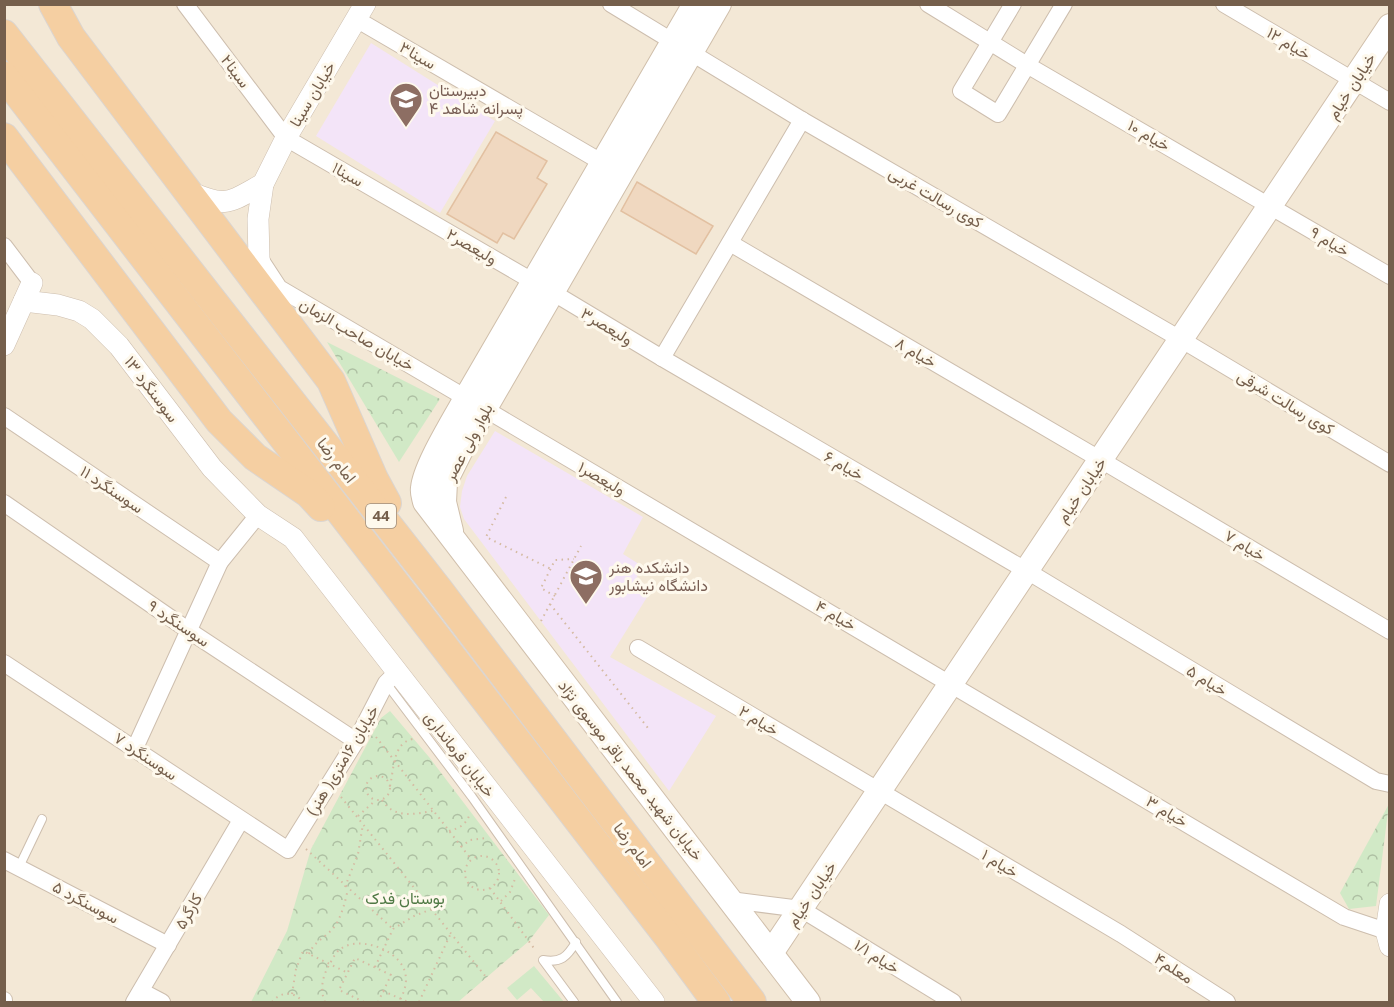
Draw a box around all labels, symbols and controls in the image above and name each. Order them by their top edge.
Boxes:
street label: خیام ۱۲ [1263,21,1315,65]
street label: سینا۳ [396,36,440,74]
street label: خیابان خیام [1321,48,1381,123]
street label: سینا۲ [216,50,256,92]
street label: خیابان سینا [284,57,340,131]
place label: دبیرستان پسرانه شاهد ۴ [429,79,523,120]
school or university icon: دبیرستان پسرانه شاهد ۴ [388,81,424,128]
street label: خیام ۱۰ [1124,114,1175,156]
street label: سینا۱ [328,156,368,192]
street label: کوی رسالت غربی [885,161,987,233]
street label: خیام ۹ [1306,221,1354,261]
street label: ولیعصر۲ [443,223,501,269]
street label: خیابان صاحب الزمان [296,292,418,376]
street label: ولیعصر۳ [577,302,637,350]
street label: خیام ۸ [892,332,941,373]
street label: سوسنگرد ۱۳ [120,351,184,427]
street label: کوی رسالت شرقی [1233,364,1339,440]
street label: بلوار ولی عصر [438,399,498,485]
street label: امام رضا [312,433,362,487]
street label: خیام ۶ [820,445,868,485]
street label: خیابان خیام [1051,453,1111,527]
street label: ولیعصر۱ [574,456,630,500]
street label: سوسنگرد ۱۱ [76,460,148,518]
road number: 44 [366,504,396,528]
street label: خیام ۷ [1221,524,1270,566]
place label: دانشکده هنر دانشگاه نیشابور [608,556,708,596]
school or university icon: دانشکده هنر دانشگاه نیشابور [568,558,604,605]
street label: سوسنگرد ۹ [144,594,214,652]
street label: خیام ۴ [812,595,861,636]
street label: خیام ۵ [1183,659,1232,701]
street label: خیابان شهید محمد باقر موسوی نژاد [553,675,709,865]
street label: خیام ۲ [735,700,783,741]
street label: خیابان ۱۶متری( هنر) [300,701,384,819]
street label: خیابان فرمانداری [420,707,501,802]
street label: سوسنگرد ۷ [110,727,182,785]
street label: خیام ۳ [1142,790,1192,832]
street label: امام رضا [609,818,657,872]
street label: خیام ۱ [978,844,1023,883]
street label: خیابان خیام [781,857,841,931]
street label: سوسنگرد ۵ [49,875,123,929]
park label: بوستان فدک [365,887,445,909]
street label: کارگر۵ [169,889,207,933]
street label: خیام ۱/۱ [850,934,904,979]
street label: معلم۴ [1150,947,1198,989]

